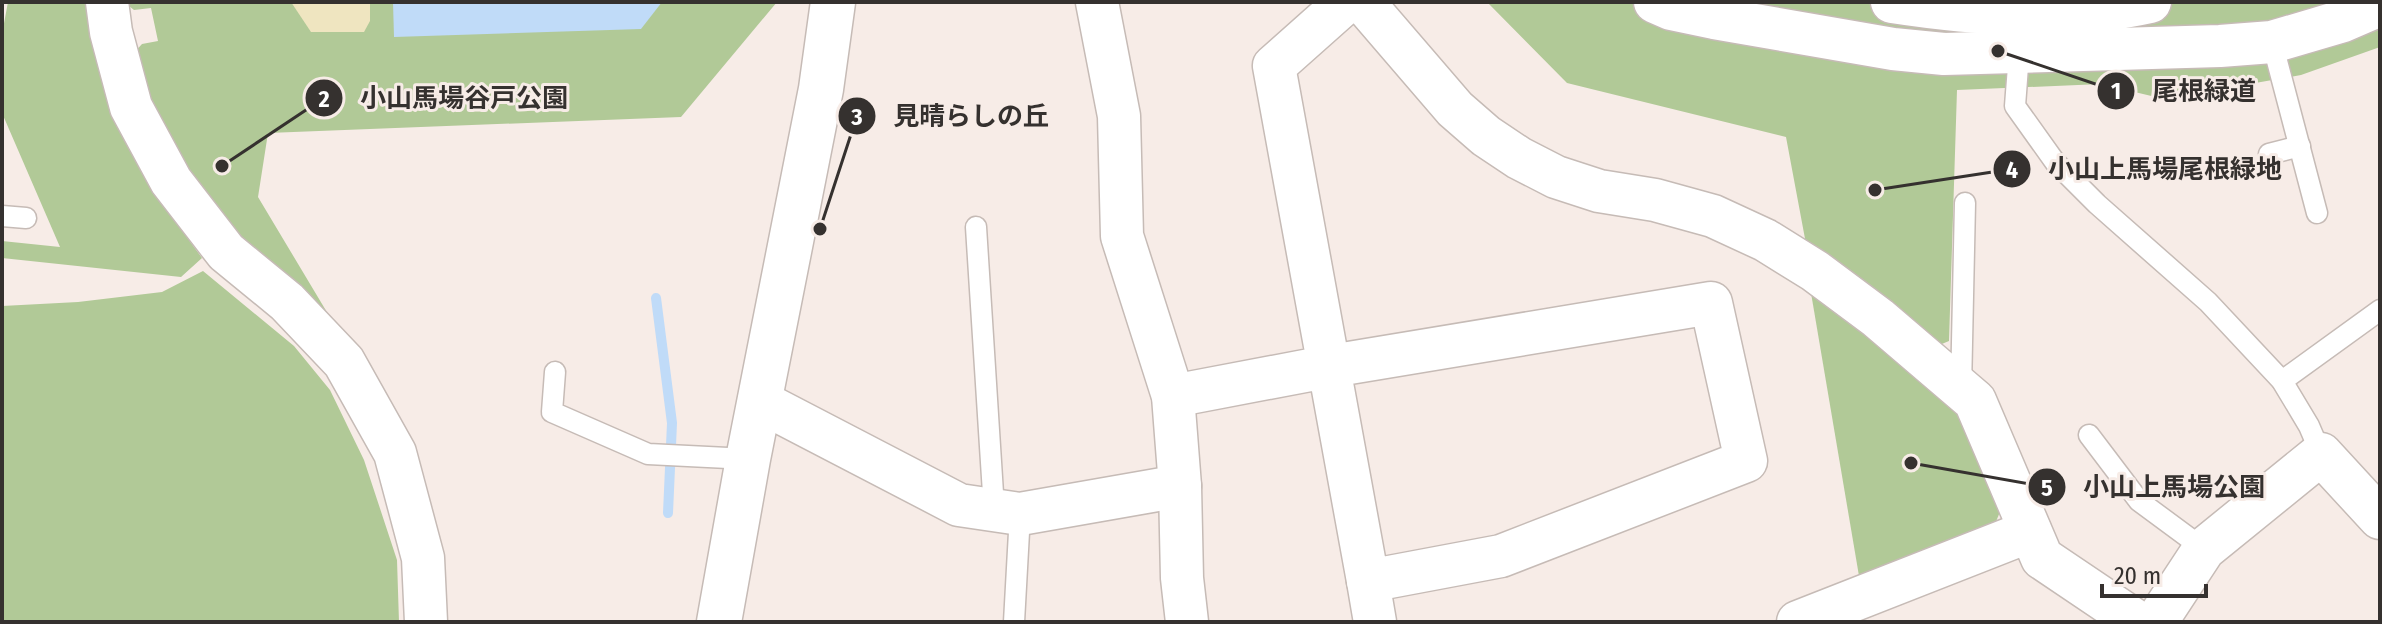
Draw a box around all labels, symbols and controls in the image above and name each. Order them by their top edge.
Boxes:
callout: 尾根緑道 [2096,66,2272,116]
callout: 小山馬場谷戸公園 [304,73,584,123]
text: 尾根緑道 [2152,76,2256,107]
text: 1 [2111,77,2121,105]
text: 小山馬場谷戸公園 [360,83,568,114]
text: 2 [317,85,330,113]
callout: 見晴らしの丘 [837,91,1065,141]
text: 見晴らしの丘 [893,101,1049,132]
text: 3 [850,103,863,131]
callout: 小山上馬場尾根緑地 [1992,144,2298,194]
text: 小山上馬場尾根緑地 [2048,154,2282,185]
text: 4 [2006,156,2018,184]
callout: 小山上馬場公園 [2027,462,2281,512]
text: 小山上馬場公園 [2083,472,2265,503]
text: 5 [2041,474,2053,502]
scale bar [2102,548,2206,598]
text: 20 m [2114,562,2161,590]

